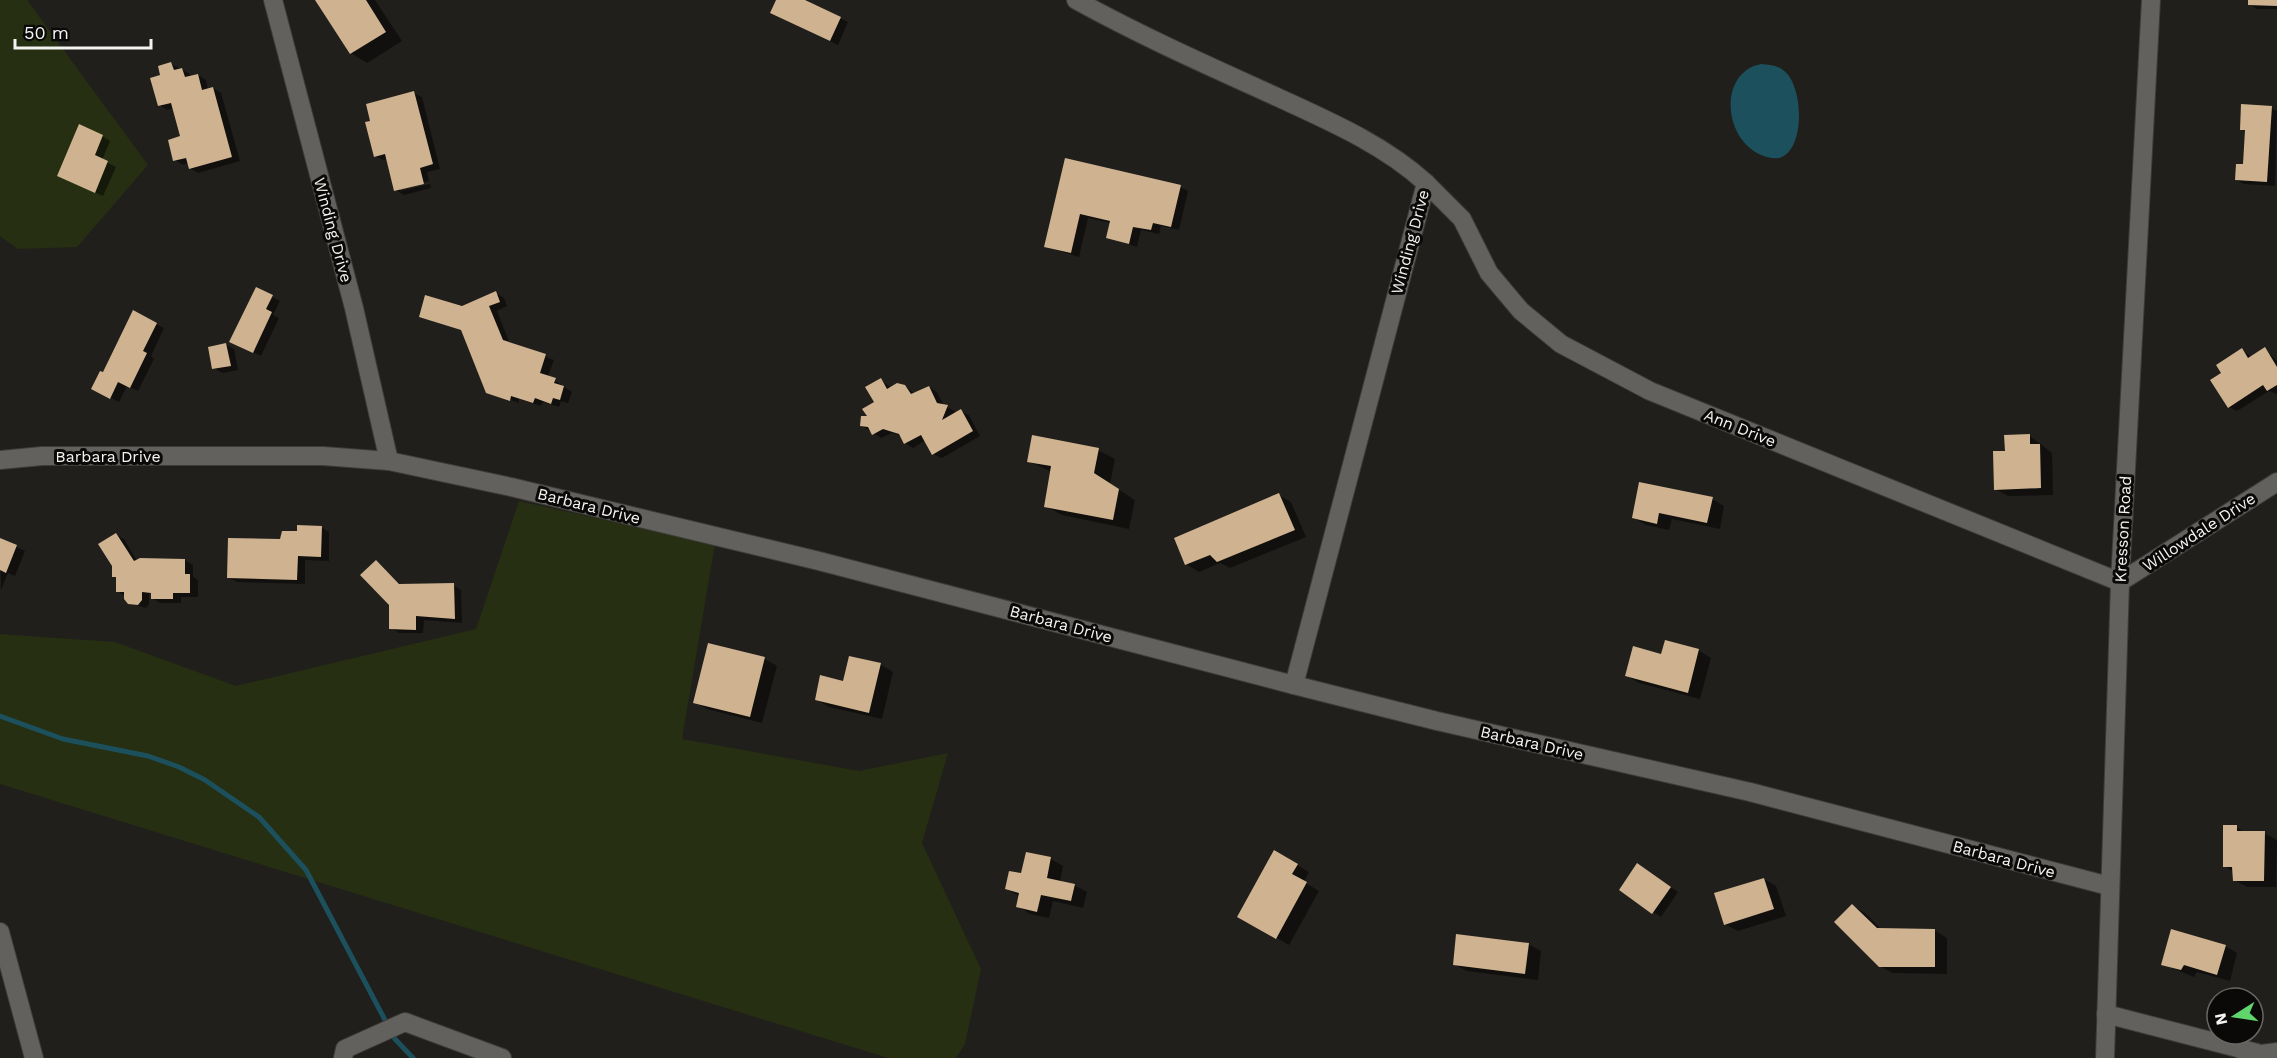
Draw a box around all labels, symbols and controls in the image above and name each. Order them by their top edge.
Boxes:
scale bar [15,12,152,50]
text: 50 m [24,22,69,43]
street label: Winding Drive [310,176,356,284]
street label: Winding Drive [1387,188,1433,296]
street label: Ann Drive [1701,405,1779,451]
street label: Barbara Drive [55,447,161,466]
street label: Kresson Road [2111,475,2135,583]
street label: Barbara Drive [536,484,642,528]
street label: Willowdale Drive [2139,489,2259,575]
street label: Barbara Drive [1008,601,1114,647]
street label: Barbara Drive [1479,722,1585,764]
street label: Barbara Drive [1951,836,2057,882]
north arrow [2205,986,2265,1046]
text: N [2210,1011,2231,1027]

